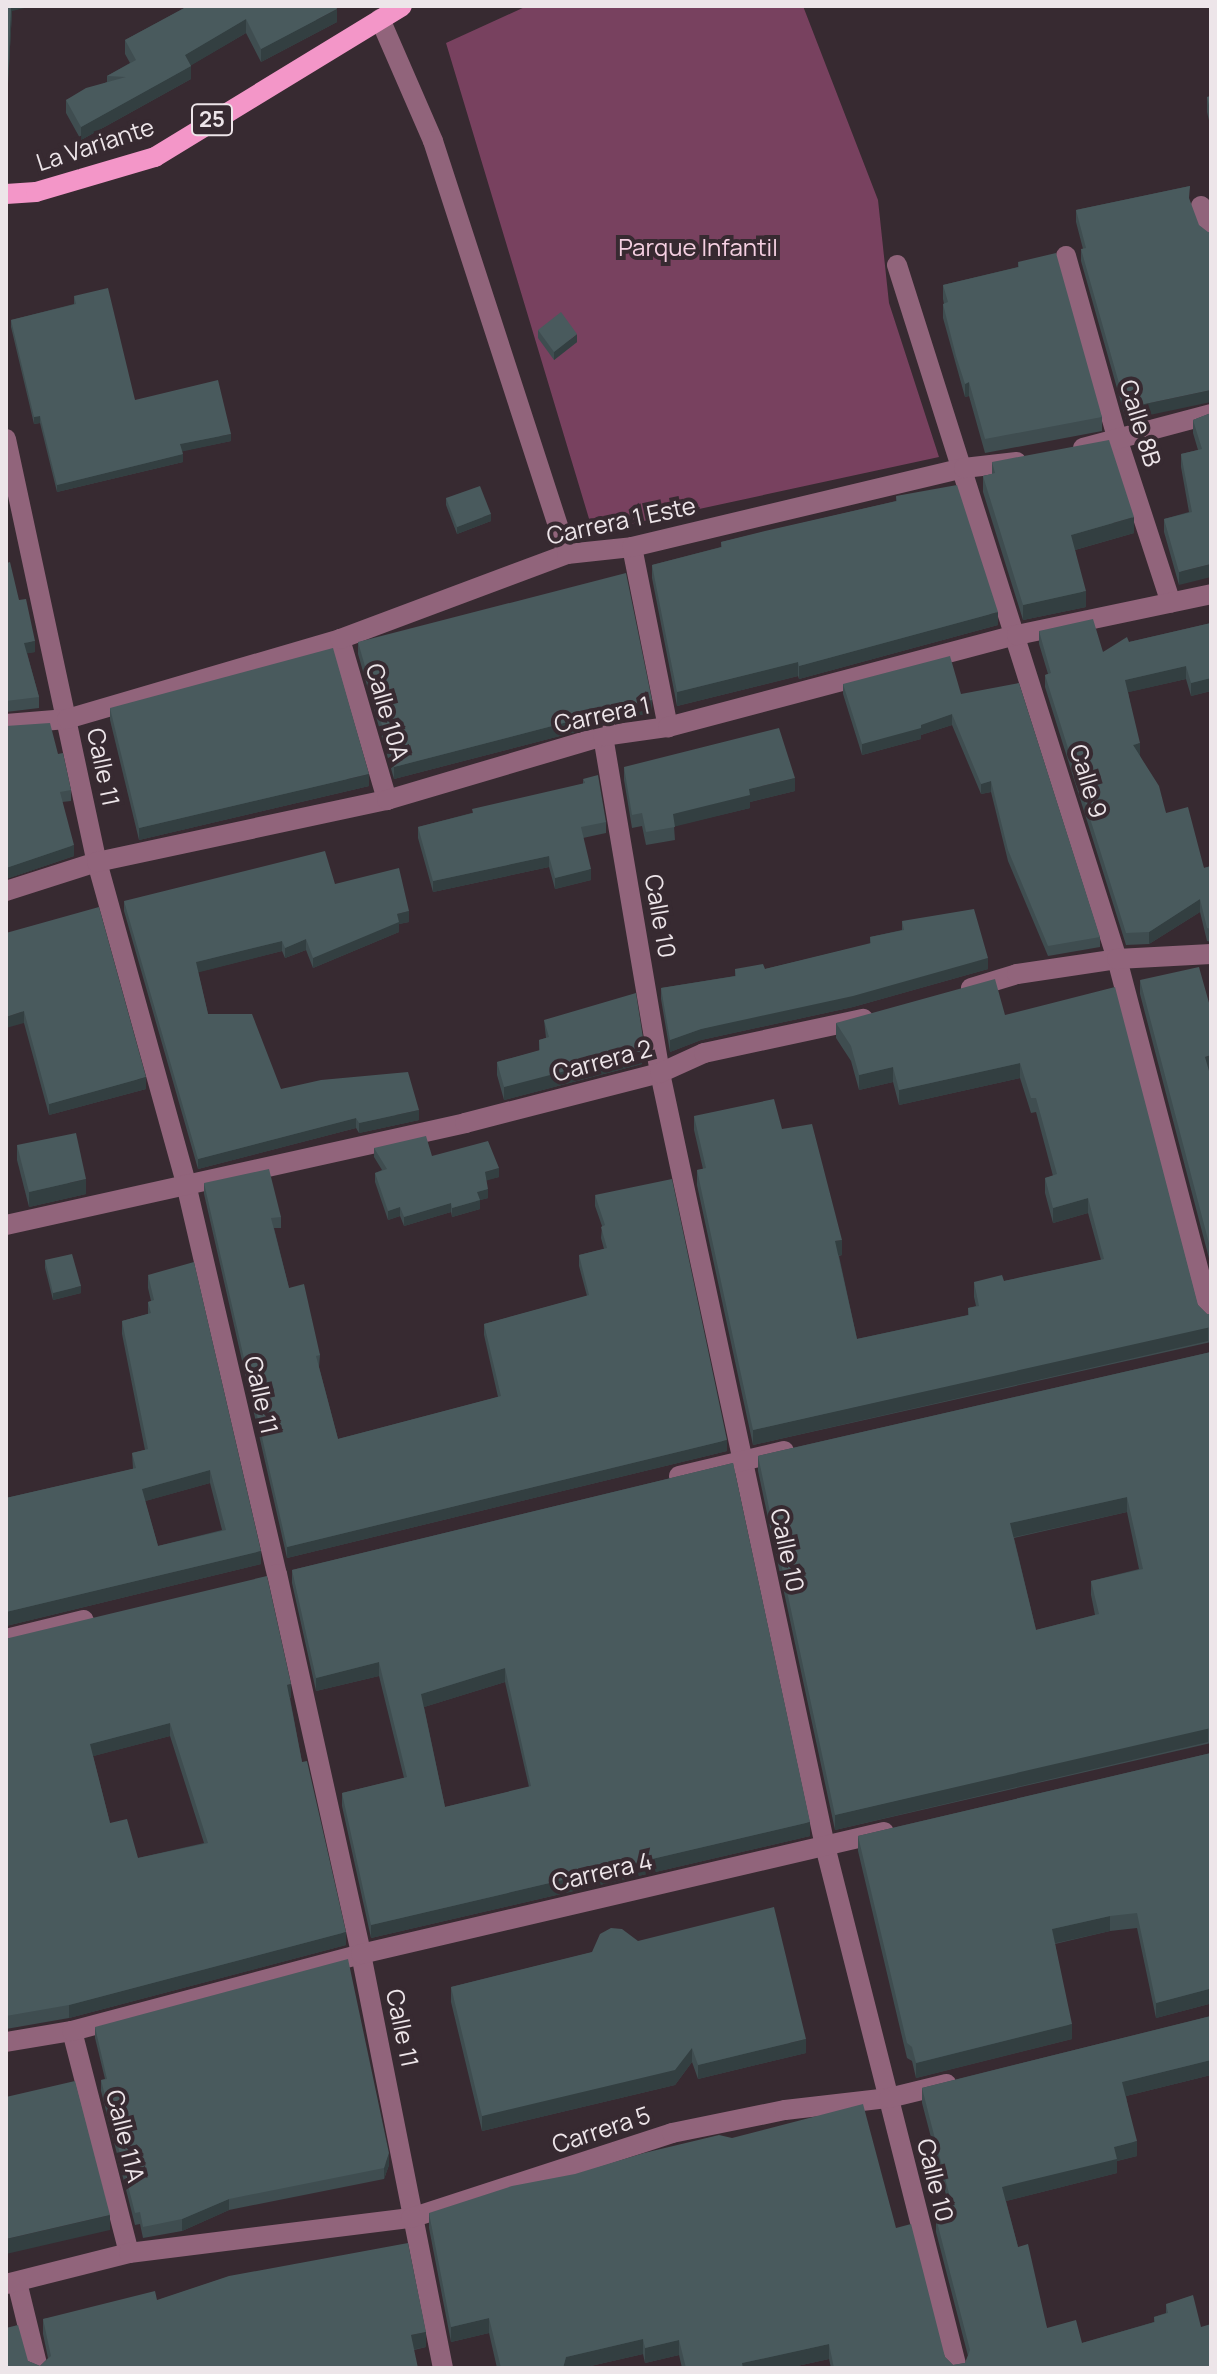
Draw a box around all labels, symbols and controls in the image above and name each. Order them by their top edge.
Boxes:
road number: 25 [190,102,234,138]
street label: La Variante [32,111,158,177]
park label: Parque Infantil [618,233,778,261]
street label: Calle 8B [1114,376,1168,470]
street label: Carrera 1 Este [544,490,698,550]
street label: Calle 10A [360,660,416,764]
street label: Carrera 1 [551,690,653,738]
street label: Calle 11 [82,725,126,809]
street label: Calle 9 [1064,741,1114,821]
street label: Calle 10 [639,872,683,960]
street label: Carrera 2 [549,1033,655,1087]
street label: Calle 11 [239,1353,285,1437]
street label: Calle 10 [765,1506,811,1594]
street label: Carrera 4 [549,1845,655,1897]
street label: Calle 11 [381,1986,425,2070]
street label: Calle 11A [101,2087,151,2185]
street label: Carrera 5 [548,2100,654,2158]
street label: Calle 10 [912,2136,960,2224]

